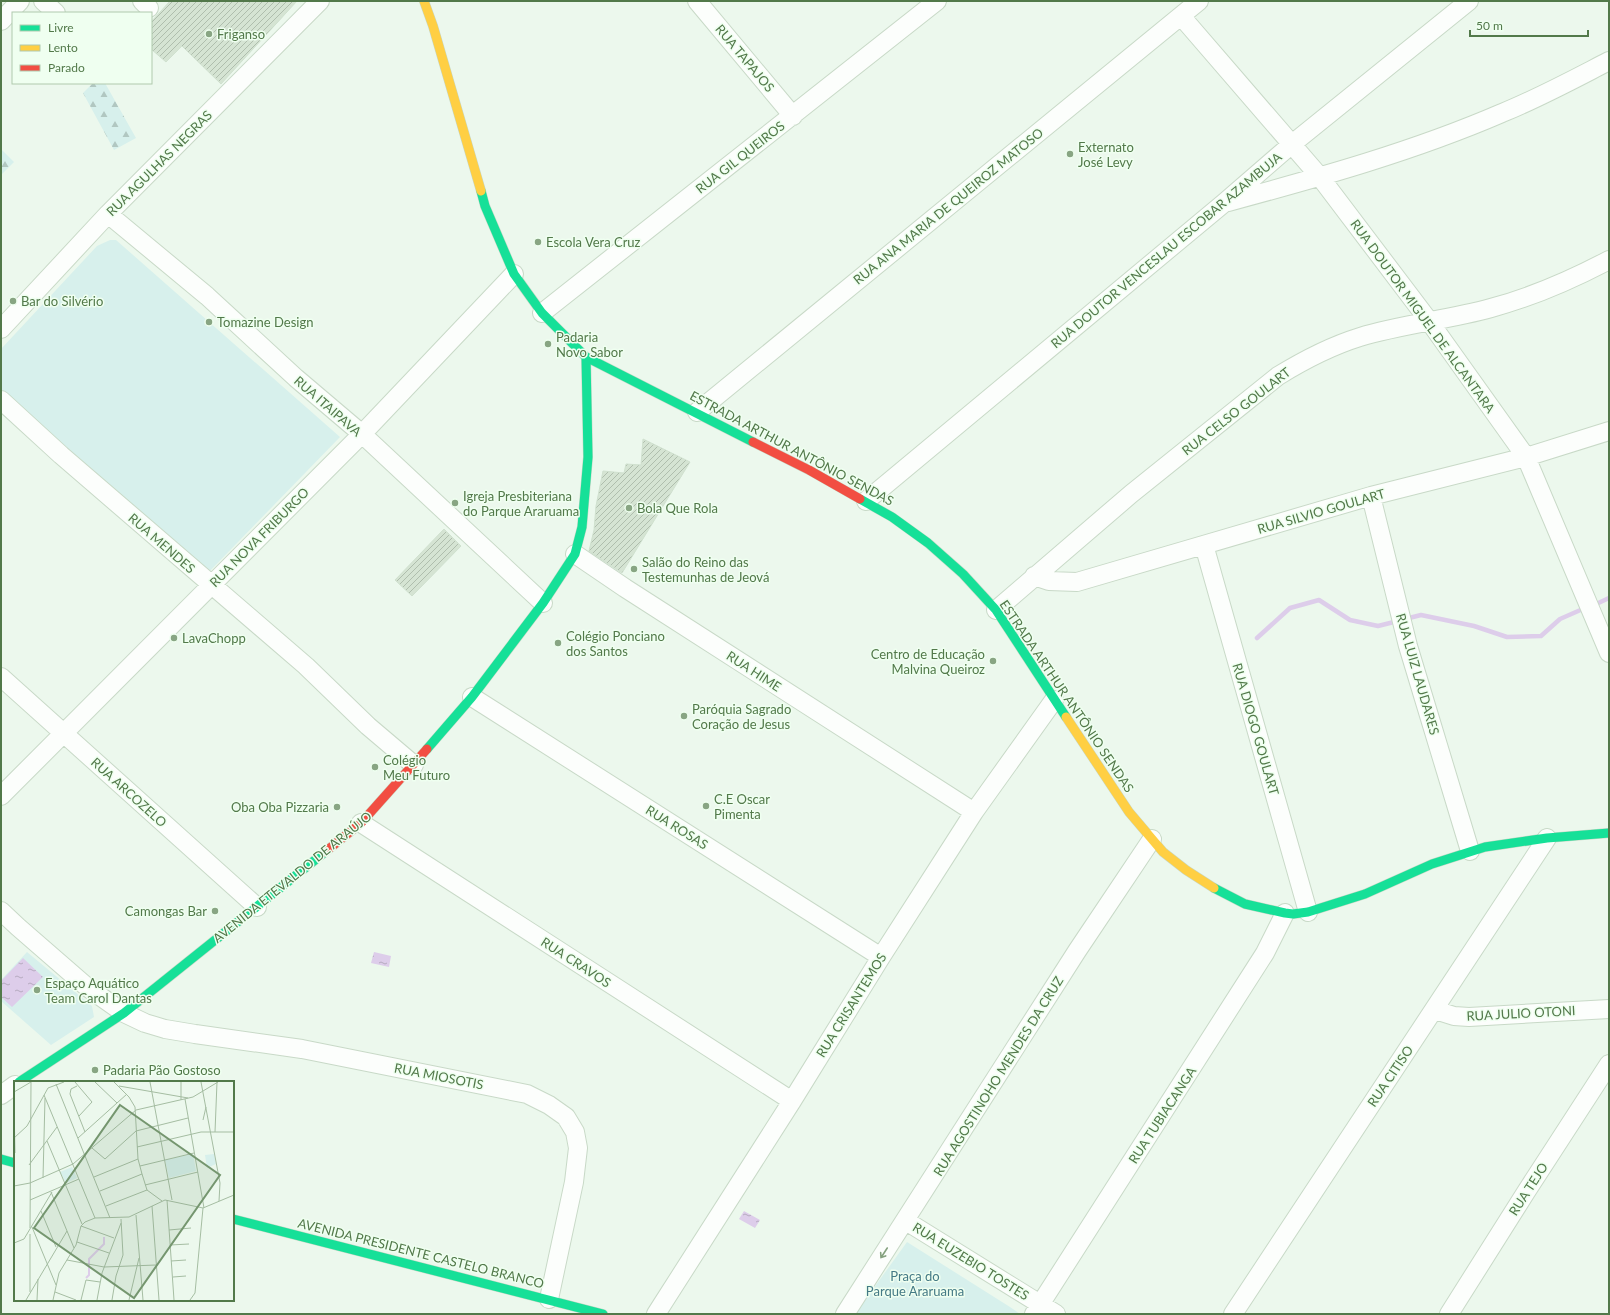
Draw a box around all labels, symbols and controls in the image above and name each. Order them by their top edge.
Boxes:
legend [12,12,152,84]
scale bar [1470,12,1588,38]
text: 50 m [1476,18,1503,33]
text: Livre [48,20,74,35]
street label: RUA TAPAJOS [712,21,778,95]
place label: Friganso [217,26,265,42]
marker: Friganso [204,29,214,39]
text: Lento [48,40,78,55]
text: Parado [48,60,85,75]
street label: RUA AGULHAS NEGRAS [103,107,215,219]
street label: RUA GIL QUEIROS [692,117,788,197]
street label: RUA ANA MARIA DE QUEIROZ MATOSO [850,124,1046,288]
place label: Externato José Levy [1078,139,1134,170]
street label: RUA DOUTOR VENCESLAU ESCOBAR AZAMBUJA [1047,149,1285,351]
marker: Externato José Levy [1065,149,1075,159]
street label: RUA DOUTOR MIGUEL DE ALCANTARA [1347,216,1499,416]
place label: Escola Vera Cruz [546,234,641,250]
marker: Escola Vera Cruz [533,237,543,247]
place label: Bar do Silvério [21,293,103,309]
marker: Bar do Silvério [8,296,18,306]
place label: Tomazine Design [217,314,313,330]
marker: Tomazine Design [204,317,214,327]
place label: Padaria Novo Sabor [556,329,623,360]
marker: Padaria Novo Sabor [543,339,553,349]
street label: RUA CELSO GOULART [1179,363,1294,458]
street label: RUA ITAIPAVA [291,372,365,440]
street label: ESTRADA ARTHUR ANTÔNIO SENDAS [687,387,897,509]
street label: RUA NOVA FRIBURGO [206,484,312,590]
street label: RUA SILVIO GOULART [1255,485,1387,537]
place label: Igreja Presbiteriana do Parque Araruama [463,488,579,519]
marker: Igreja Presbiteriana do Parque Araruama [450,498,460,508]
place label: Bola Que Rola [637,500,718,516]
marker: Bola Que Rola [624,503,634,513]
street label: RUA MENDES [125,510,199,576]
place label: Salão do Reino das Testemunhas de Jeová [642,554,769,585]
marker: Salão do Reino das Testemunhas de Jeová [629,564,639,574]
street label: ESTRADA ARTHUR ANTÔNIO SENDAS [996,597,1138,795]
street label: RUA LUIZ LAUDARES [1393,611,1443,737]
place label: Colégio Ponciano dos Santos [566,628,665,659]
place label: LavaChopp [182,630,246,646]
marker: LavaChopp [169,633,179,643]
marker: Colégio Ponciano dos Santos [553,638,563,648]
place label: Centro de Educação Malvina Queiroz [871,646,985,677]
street label: RUA HIME [724,647,784,695]
marker: Centro de Educação Malvina Queiroz [988,656,998,666]
street label: RUA DIOGO GOULART [1229,661,1283,797]
place label: Paróquia Sagrado Coração de Jesus [692,701,791,732]
marker: Paróquia Sagrado Coração de Jesus [679,711,689,721]
place label: Colégio Meu Futuro [383,752,450,783]
street label: RUA ARCOZELO [88,754,170,830]
marker: Colégio Meu Futuro [370,762,380,772]
place label: C.E Oscar Pimenta [714,791,770,822]
place label: Oba Oba Pizzaria [231,799,329,815]
marker: C.E Oscar Pimenta [701,801,711,811]
marker: Oba Oba Pizzaria [332,802,342,812]
street label: RUA ROSAS [643,802,711,852]
street label: AVENIDA ETEVALDO DE ARAÚJO [209,808,375,946]
place label: Camongas Bar [125,903,207,919]
marker: Camongas Bar [210,906,220,916]
street label: RUA CRAVOS [538,933,614,991]
street label: RUA CRISANTEMOS [812,950,890,1060]
street label: RUA AGOSTINOHO MENDES DA CRUZ [930,973,1066,1179]
place label: Espaço Aquático Team Carol Dantas [45,975,152,1006]
marker: Espaço Aquático Team Carol Dantas [32,985,42,995]
street label: RUA JULIO OTONI [1466,1002,1576,1024]
street label: RUA CITISO [1364,1042,1416,1110]
street label: RUA MIOSOTIS [393,1059,485,1093]
place label: Padaria Pão Gostoso [103,1062,221,1078]
street label: RUA TUBIACANGA [1125,1063,1199,1166]
marker: Padaria Pão Gostoso [90,1065,100,1075]
inset map [14,1081,234,1301]
street label: RUA TEJO [1505,1160,1551,1218]
street label: AVENIDA PRESIDENTE CASTELO BRANCO [296,1215,546,1291]
street label: RUA EUZEBIO TOSTES [910,1219,1032,1303]
one-way arrow [880,1248,889,1259]
park label: Praça do Parque Araruama [866,1268,964,1299]

